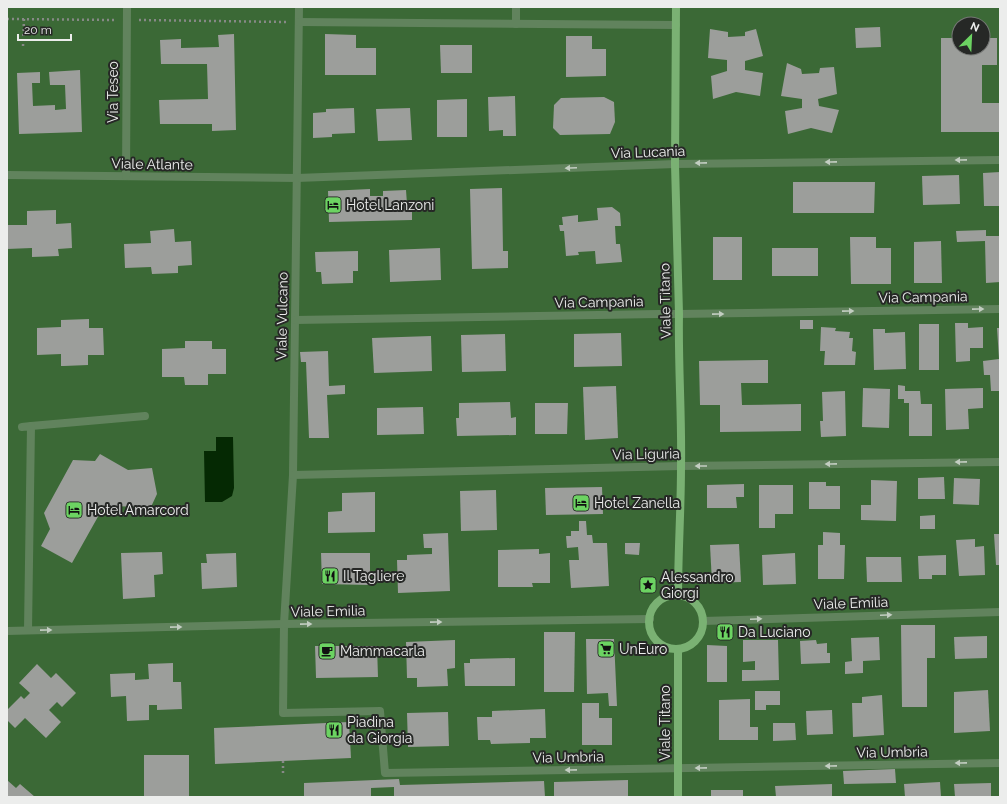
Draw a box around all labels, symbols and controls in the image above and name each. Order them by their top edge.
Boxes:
scale bar [18,16,71,42]
north arrow [951,16,991,56]
text: N [968,20,981,35]
text: 20 m [24,23,52,37]
street label: Via Teseo [105,61,121,123]
street label: Via Lucania [611,143,685,161]
street label: Viale Atlante [111,155,193,173]
one-way arrow [954,157,967,163]
one-way arrow [824,159,837,165]
one-way arrow [695,160,707,167]
one-way arrow [564,165,577,171]
hotel icon: Hotel Lanzoni [323,195,343,215]
place label: Hotel Lanzoni [346,197,434,213]
street label: Viale Titano [656,263,674,339]
street label: Viale Vulcano [273,272,291,360]
street label: Via Campania [878,288,968,306]
street label: Via Campania [554,293,644,311]
one-way arrow [972,306,984,313]
one-way arrow [842,308,854,315]
one-way arrow [712,310,724,317]
street label: Via Liguria [612,445,680,463]
one-way arrow [955,459,967,466]
one-way arrow [824,461,837,467]
one-way arrow [694,463,707,469]
hotel icon: Hotel Zanella [571,493,591,513]
place label: Hotel Zanella [594,495,680,511]
hotel icon: Hotel Amarcord [64,500,84,520]
place label: Hotel Amarcord [87,502,189,518]
restaurant icon: Il Tagliere [320,566,340,586]
place label: Il Tagliere [343,568,404,584]
place label: Alessandro Giorgi [661,569,734,601]
place icon: Alessandro Giorgi [638,575,658,595]
street label: Viale Emilia [813,594,889,612]
street label: Viale Emilia [291,602,365,620]
one-way arrow [880,612,893,618]
one-way arrow [750,616,763,622]
one-way arrow [430,619,443,625]
one-way arrow [300,621,313,627]
restaurant icon: Da Luciano [715,622,735,642]
one-way arrow [170,624,183,630]
place label: Da Luciano [738,624,810,640]
one-way arrow [40,627,53,633]
supermarket icon: UnEuro [596,639,616,659]
cafe icon: Mammacarla [317,641,337,661]
place label: UnEuro [619,641,667,657]
place label: Mammacarla [340,643,425,659]
street label: Viale Titano [657,685,673,761]
place label: Piadina da Giorgia [347,714,412,746]
restaurant icon: Piadina da Giorgia [324,720,344,740]
street label: Via Umbria [856,743,928,761]
street label: Via Umbria [532,748,604,766]
one-way arrow [955,760,967,767]
one-way arrow [824,763,837,769]
one-way arrow [694,765,707,771]
one-way arrow [564,767,577,773]

